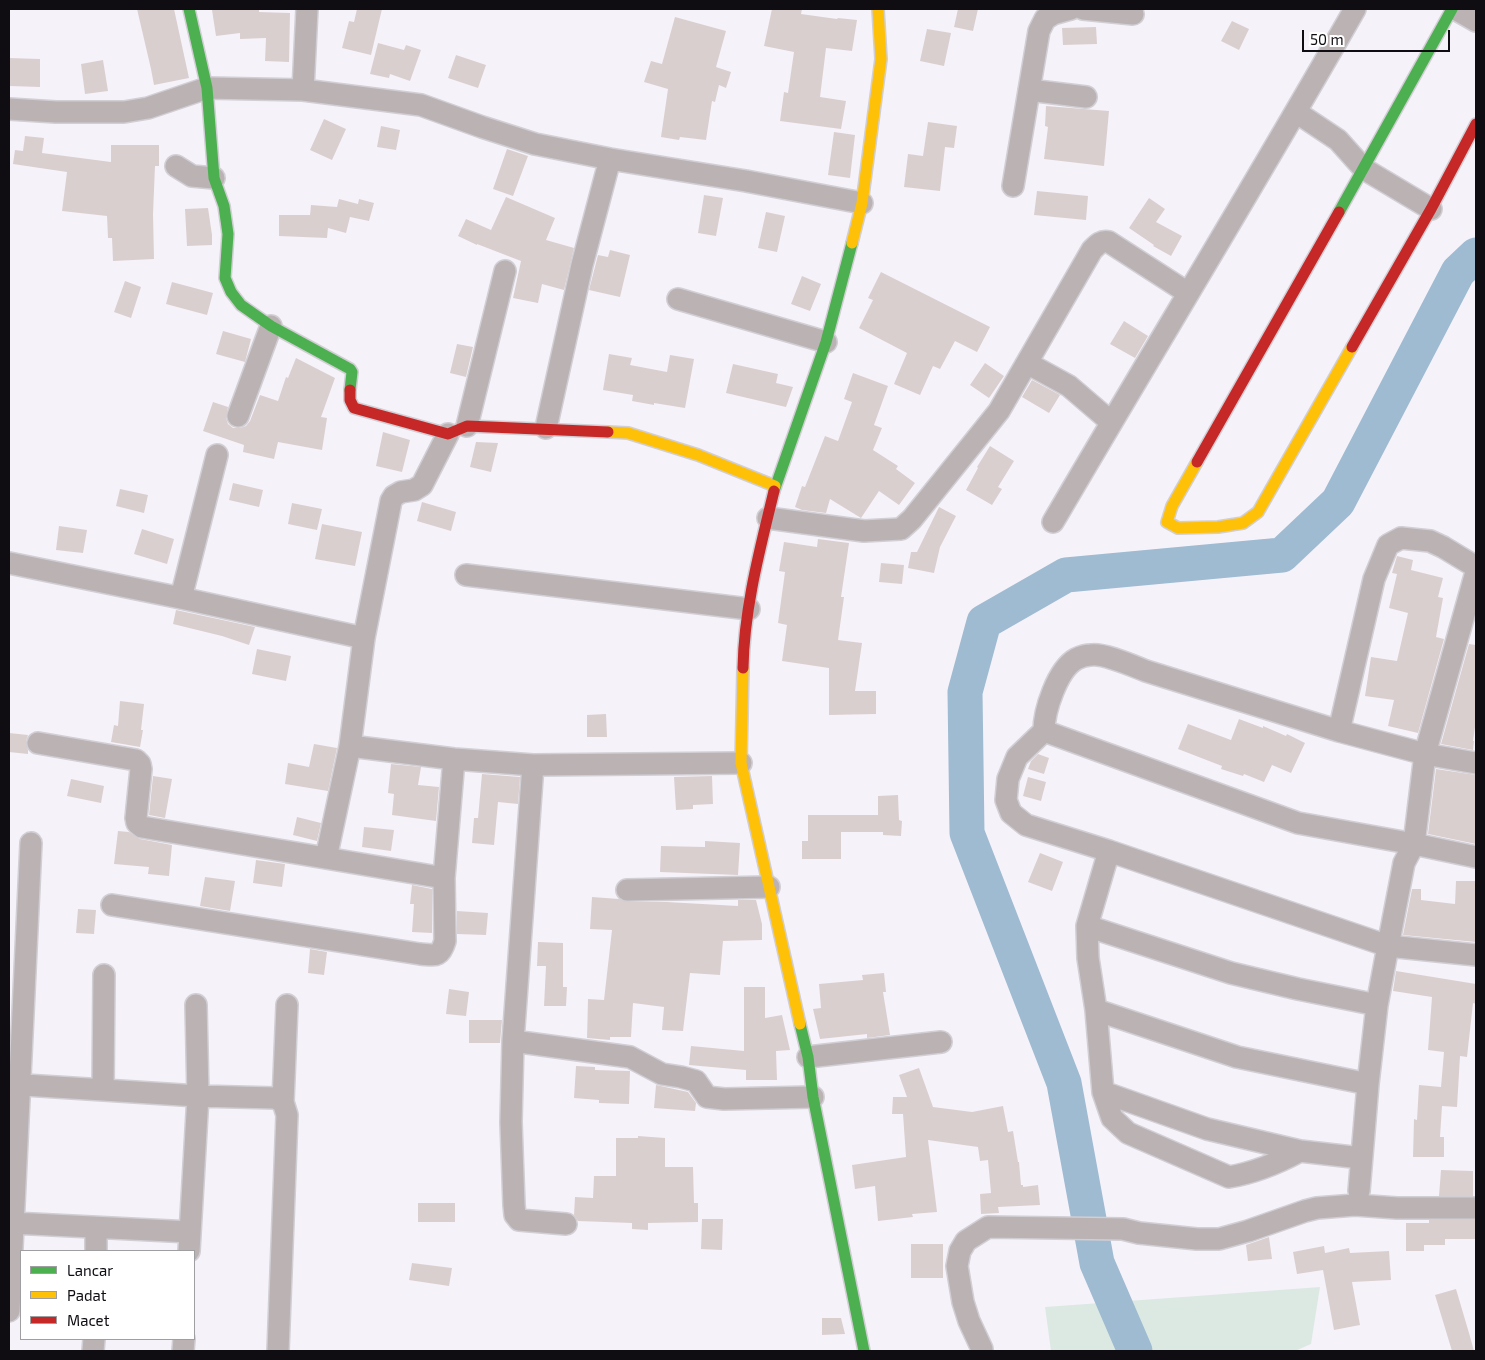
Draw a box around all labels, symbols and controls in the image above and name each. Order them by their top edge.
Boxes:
scale bar [1305,20,1452,52]
text: 50 m [1310,30,1344,48]
legend [20,1250,195,1340]
text: Lancar [67,1261,113,1279]
text: Padat [67,1286,107,1304]
text: Macet [67,1311,109,1329]

